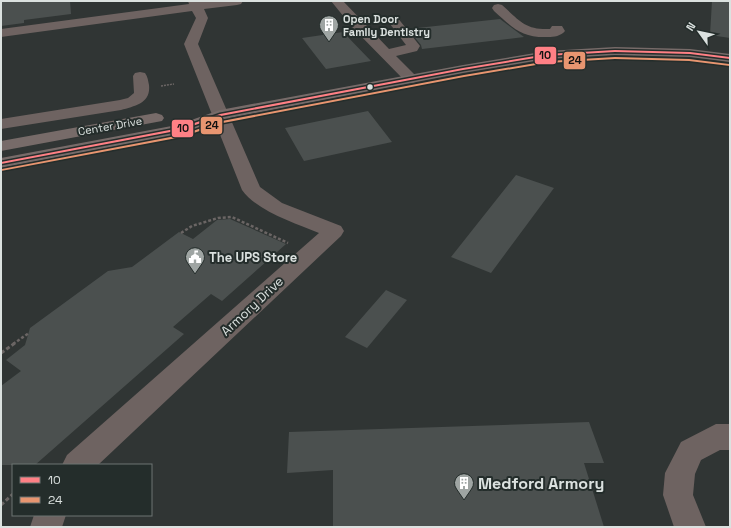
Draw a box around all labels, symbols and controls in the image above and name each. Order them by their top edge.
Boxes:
place label: Open Door Family Dentistry [343,12,430,39]
north arrow [679,12,719,52]
building icon: Open Door Family Dentistry [318,14,340,42]
text: N [683,20,698,33]
line badge: 10 [534,46,557,65]
text: 10 [539,48,551,62]
line badge: 24 [563,51,586,70]
text: 24 [568,53,582,67]
unlabelled marker [365,82,375,92]
street label: Center Drive [77,113,143,139]
line badge: 24 [200,116,223,135]
text: 24 [205,118,219,132]
line badge: 10 [171,119,194,138]
text: 10 [177,121,189,135]
public building icon: The UPS Store [184,246,206,274]
place label: The UPS Store [209,249,297,266]
street label: Armory Drive [217,273,287,339]
legend [12,464,152,516]
text: 10 [48,472,61,488]
building icon: Medford Armory [453,472,475,500]
place label: Medford Armory [478,473,604,494]
text: 24 [48,492,63,508]

